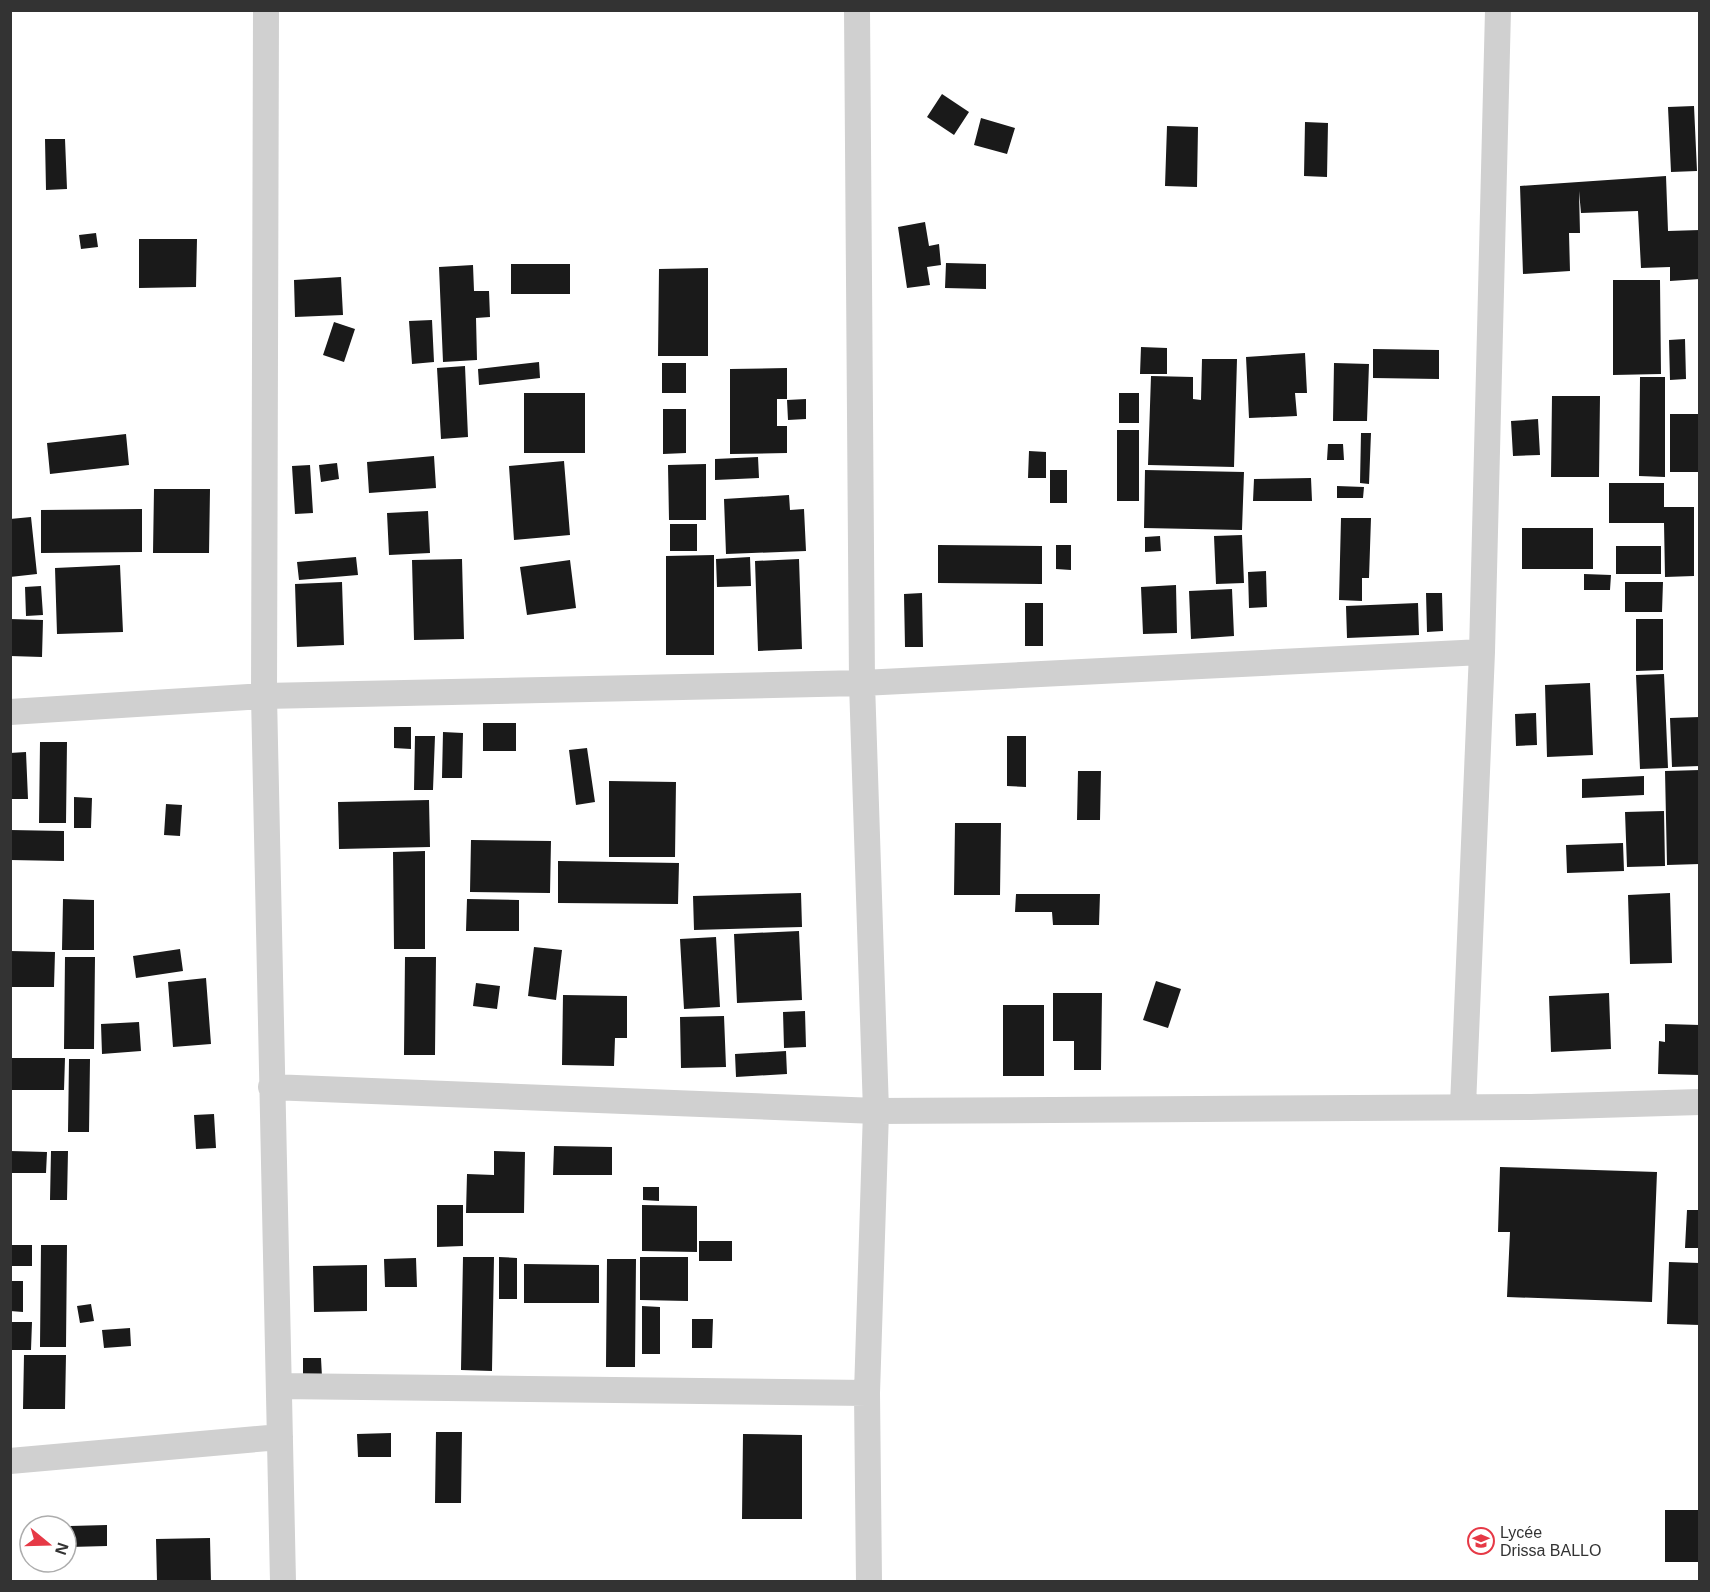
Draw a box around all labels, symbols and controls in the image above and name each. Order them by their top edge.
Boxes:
north arrow [18,1514,78,1574]
place label: Lycée Drissa BALLO [1500,1524,1601,1559]
school or university icon: Lycée Drissa BALLO [1466,1526,1496,1556]
text: N [52,1540,72,1557]

